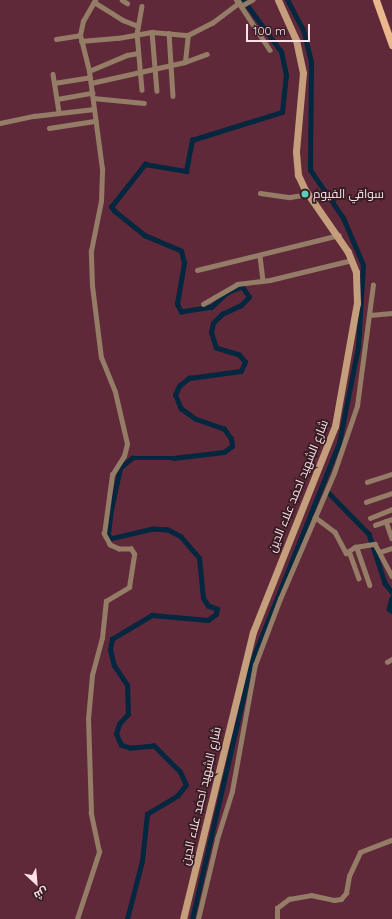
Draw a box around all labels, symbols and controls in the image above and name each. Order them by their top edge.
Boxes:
scale bar [248,16,312,42]
text: 100 m [253,23,286,38]
place label: سواقي الفيوم [313,187,384,201]
marker: سواقي الفيوم [300,189,310,199]
street label: شارع الشهيد احمد علاء الدين [265,418,331,554]
street label: شارع الشهيد احمد علاء الدين [178,725,224,867]
north arrow [16,863,56,903]
text: ش [32,884,51,903]

